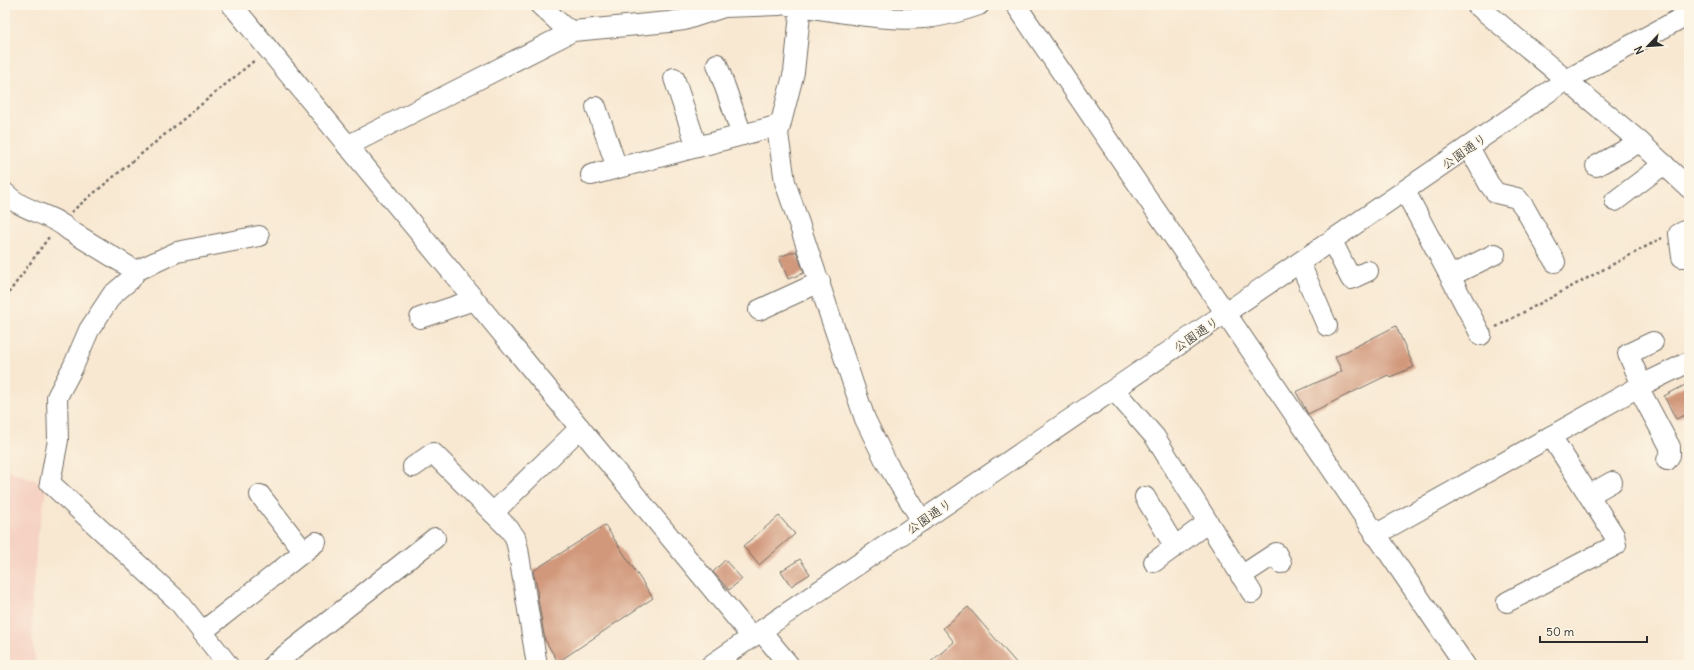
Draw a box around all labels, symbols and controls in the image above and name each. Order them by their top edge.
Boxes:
north arrow [1628,26,1668,66]
text: N [1631,44,1647,57]
street label: 公園通り [1438,130,1490,173]
street label: 公園通り [1170,313,1223,356]
street label: 公園通り [903,495,956,538]
scale bar [1540,618,1647,644]
text: 50 m [1546,624,1575,639]

